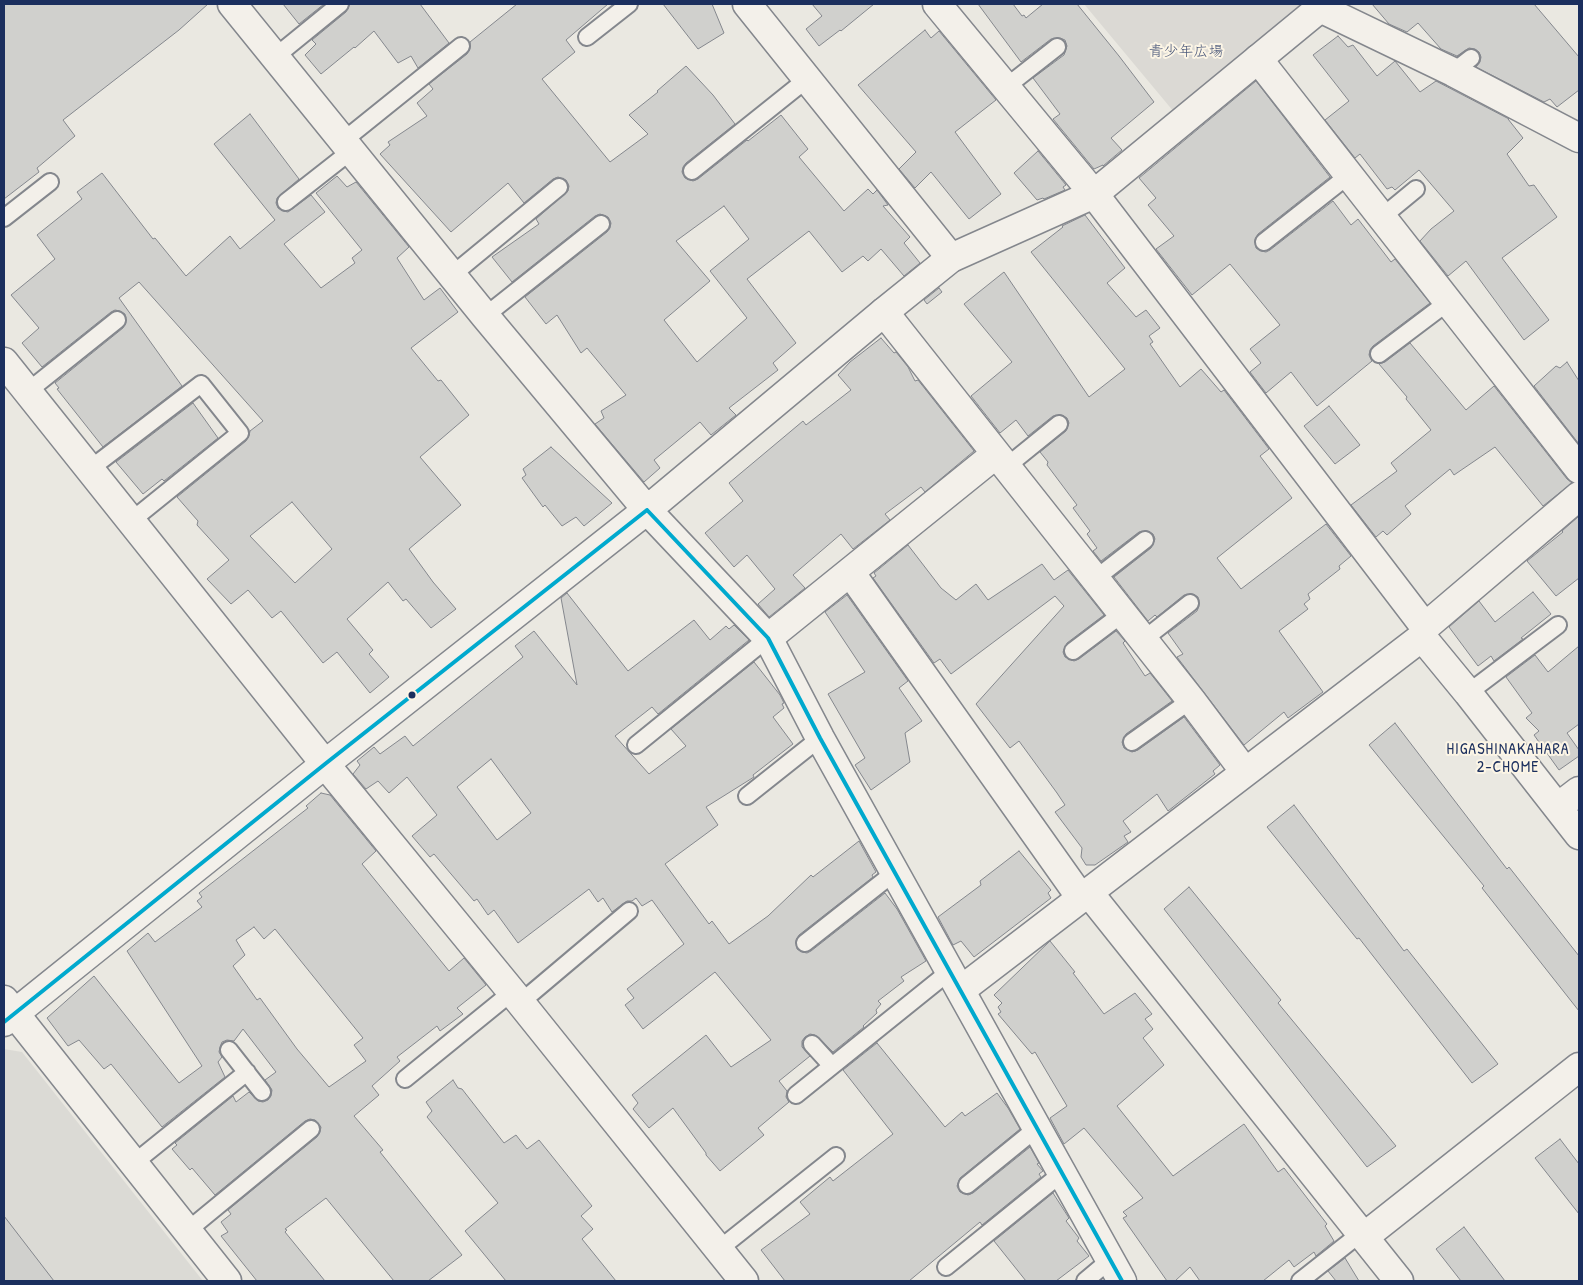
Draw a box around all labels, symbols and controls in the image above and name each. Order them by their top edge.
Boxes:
park label: 青少年広場 [1149,43,1223,61]
unlabelled marker [407,690,417,700]
district label: HIGASHINAKAHARA 2-CHOME [1445,740,1571,778]

